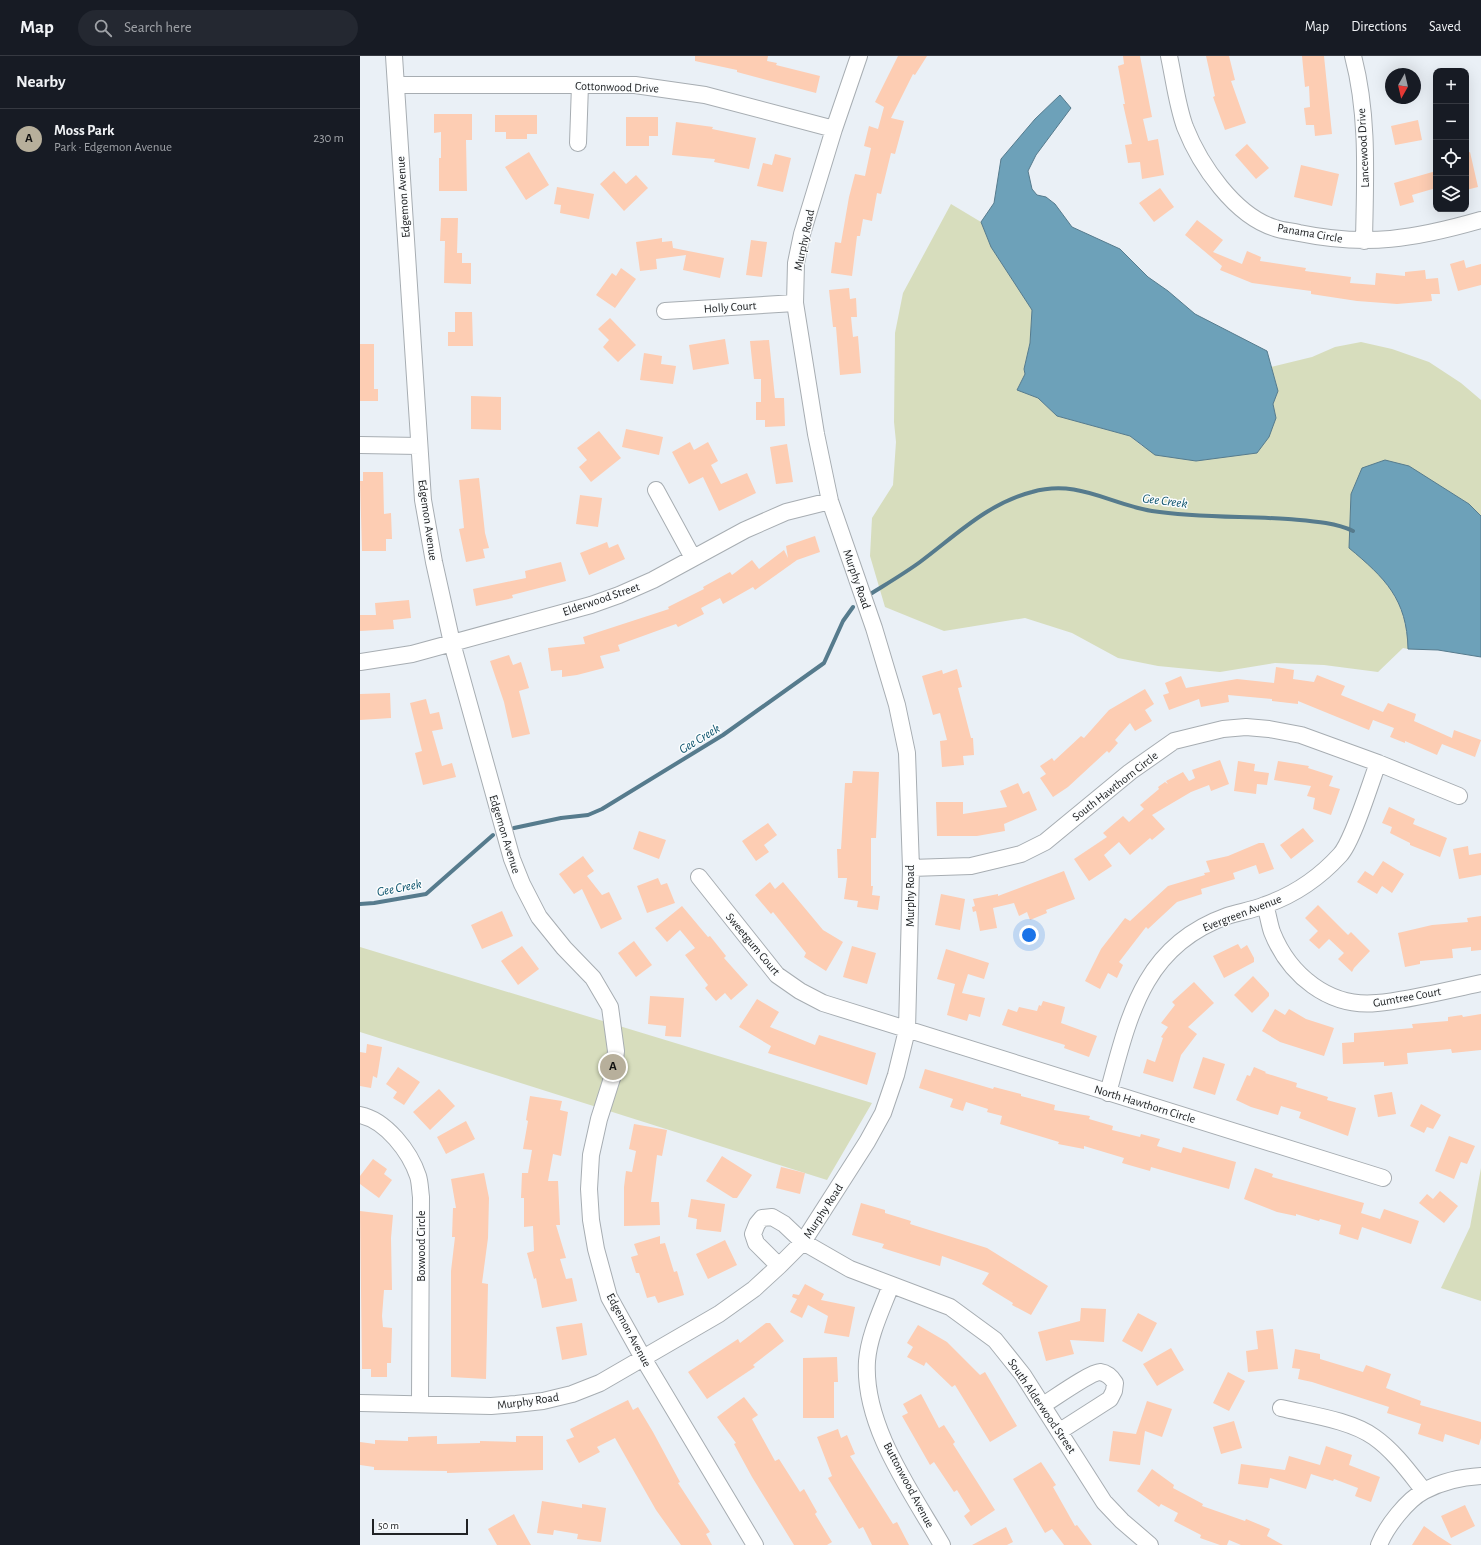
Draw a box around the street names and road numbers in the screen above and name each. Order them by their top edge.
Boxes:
street label: Cottonwood Drive [575,80,659,94]
street label: Lancewood Drive [1355,108,1371,188]
street label: Edgemon Avenue [394,156,412,238]
street label: Murphy Road [792,208,817,272]
street label: Panama Circle [1276,221,1344,245]
street label: Holly Court [703,299,757,316]
street label: Edgemon Avenue [416,479,440,561]
street label: Murphy Road [840,548,873,611]
street label: Elderwood Street [561,580,641,618]
street label: South Hawthorn Circle [1070,749,1160,823]
street label: Edgemon Avenue [487,793,523,875]
street label: Murphy Road [904,865,917,927]
street label: Evergreen Avenue [1201,892,1283,934]
street label: Sweetgum Court [724,911,782,977]
street label: Gumtree Court [1372,985,1442,1009]
street label: North Hawthorn Circle [1093,1083,1197,1125]
street label: Murphy Road [801,1182,846,1241]
street label: Boxwood Circle [415,1210,427,1282]
street label: Edgemon Avenue [605,1291,653,1369]
street label: South Alderwood Street [1006,1357,1078,1456]
street label: Murphy Road [496,1391,560,1412]
street label: Buttonwood Avenue [881,1440,937,1530]

